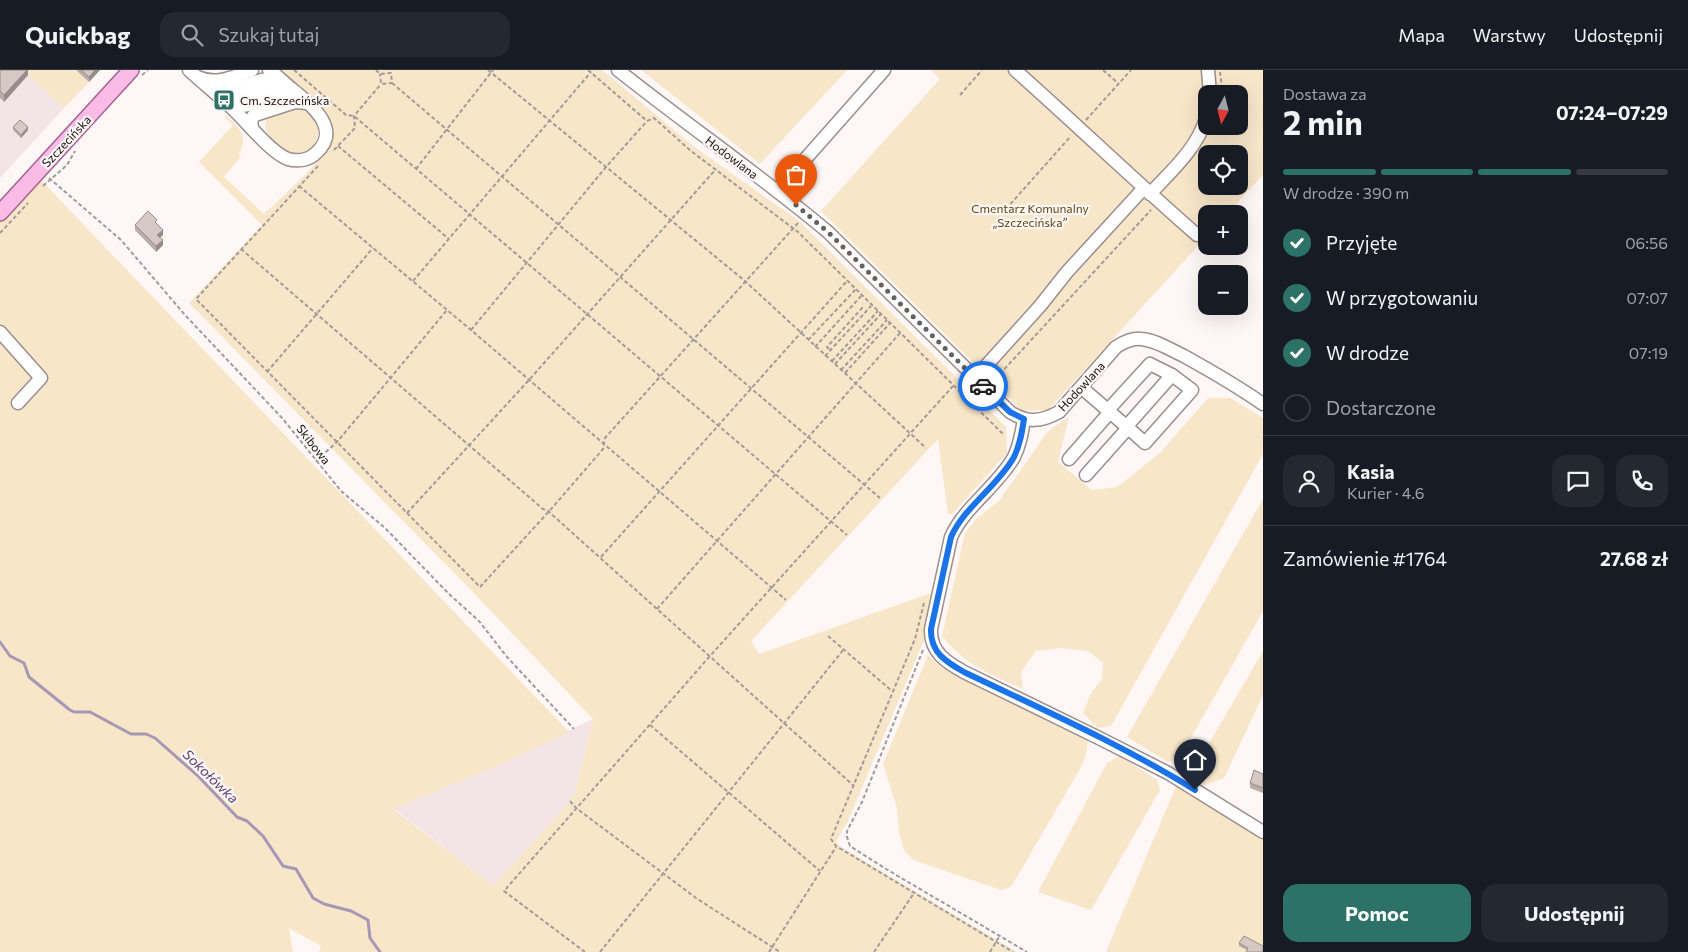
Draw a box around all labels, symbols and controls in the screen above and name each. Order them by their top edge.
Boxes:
search box [160,12,510,57]
text: Quickbag [25,20,130,49]
icon: search [178,21,206,49]
text: Szukaj tutaj [218,23,319,46]
text: Mapa [1398,24,1445,46]
text: Warstwy [1473,24,1546,46]
text: Udostępnij [1574,24,1663,46]
text: Dostawa za [1283,84,1367,103]
north arrow [1198,85,1248,135]
map controls [1198,85,1248,315]
bus stop icon: Cm. Szczecińska [212,88,236,112]
place label: Cm. Szczecińska [240,93,329,107]
text: 07:24–07:29 [1556,101,1668,124]
text: 2 min [1283,102,1363,142]
street label: Szczecińska [39,112,93,170]
street label: Hodowlana [703,133,761,181]
button: locate [1198,145,1248,195]
pin [775,154,817,205]
icon: bag [782,161,810,189]
text: W drodze · 390 m [1283,183,1409,202]
park label: Cmentarz Komunalny „Szczecińska” [971,201,1089,229]
button: + [1198,205,1248,255]
icon: check [1283,229,1311,257]
text: Przyjęte [1326,231,1397,254]
text: 06:56 [1625,233,1668,252]
button: − [1198,265,1248,315]
icon: check [1283,284,1311,312]
text: W przygotowaniu [1326,286,1478,309]
text: 07:07 [1627,288,1668,307]
icon: check [1283,339,1311,367]
text: W drodze [1326,341,1409,364]
text: 07:19 [1629,343,1668,362]
street label: Hodowlana [1055,359,1107,413]
courier [958,361,1008,411]
icon: car [969,372,997,400]
text: Dostarczone [1326,396,1436,419]
street label: Skibowa [294,421,334,467]
button: person [1283,455,1335,507]
button: chat [1552,455,1604,507]
button: phone [1616,455,1668,507]
text: Kasia [1347,460,1394,483]
text: Kurier · 4.6 [1347,483,1424,502]
text: Zamówienie #1764 [1283,547,1447,570]
text: 27.68 zł [1600,547,1668,570]
pin [1174,739,1216,790]
water label: Sokołówka [180,745,242,807]
icon: home [1181,746,1209,774]
button: Pomoc [1283,884,1471,942]
button: Udostępnij [1481,884,1668,942]

